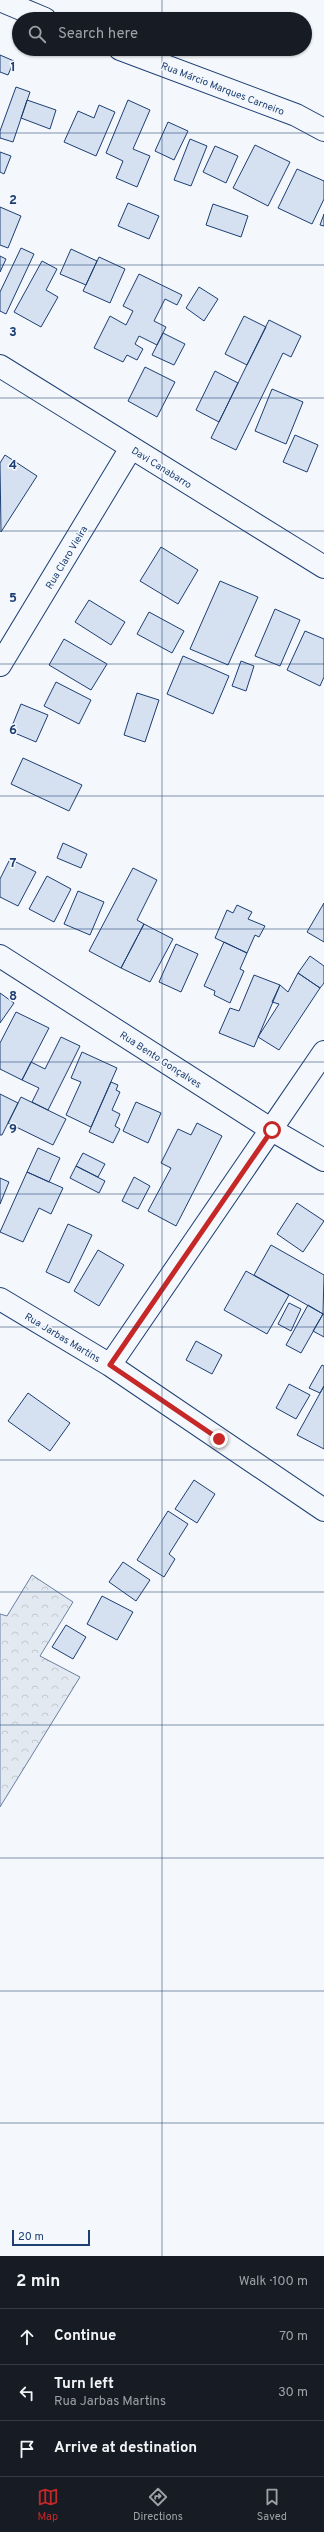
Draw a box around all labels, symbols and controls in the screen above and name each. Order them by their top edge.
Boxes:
search box [12,12,312,56]
icon: search [26,23,48,45]
text: Search here [58,25,138,44]
text: 1 [10,60,16,76]
street label: Rua Márcio Marques Carneiro [159,60,286,119]
text: 2 [9,193,17,209]
text: 3 [9,325,17,341]
street label: Davi Canabarro [129,445,194,492]
text: 4 [9,458,17,474]
street label: Rua Claro Vieira [43,524,91,592]
text: 5 [9,591,17,607]
text: 6 [9,723,17,739]
text: 7 [10,856,17,872]
text: 8 [9,989,17,1005]
street label: Rua Bento Gonçalves [117,1029,204,1092]
route start [263,1121,281,1139]
text: 9 [9,1122,17,1138]
street label: Rua Jarbas Martins [22,1311,103,1366]
route end [210,1430,228,1448]
scale bar [12,2228,90,2247]
text: 20 m [18,2230,44,2244]
text: 2 min [16,2271,60,2293]
text: Walk · 100 m [239,2274,308,2290]
icon: ahead [16,2326,38,2348]
text: Continue [54,2327,116,2346]
text: 70 m [279,2329,308,2345]
text: Turn left [54,2375,114,2394]
icon: left [16,2382,38,2404]
text: 30 m [278,2385,308,2401]
text: Rua Jarbas Martins [54,2394,166,2410]
icon: arrive [16,2438,38,2460]
text: Arrive at destination [54,2439,197,2458]
tab: Map [37,2486,59,2524]
tab: Directions [133,2486,183,2524]
tab: Saved [257,2486,287,2524]

